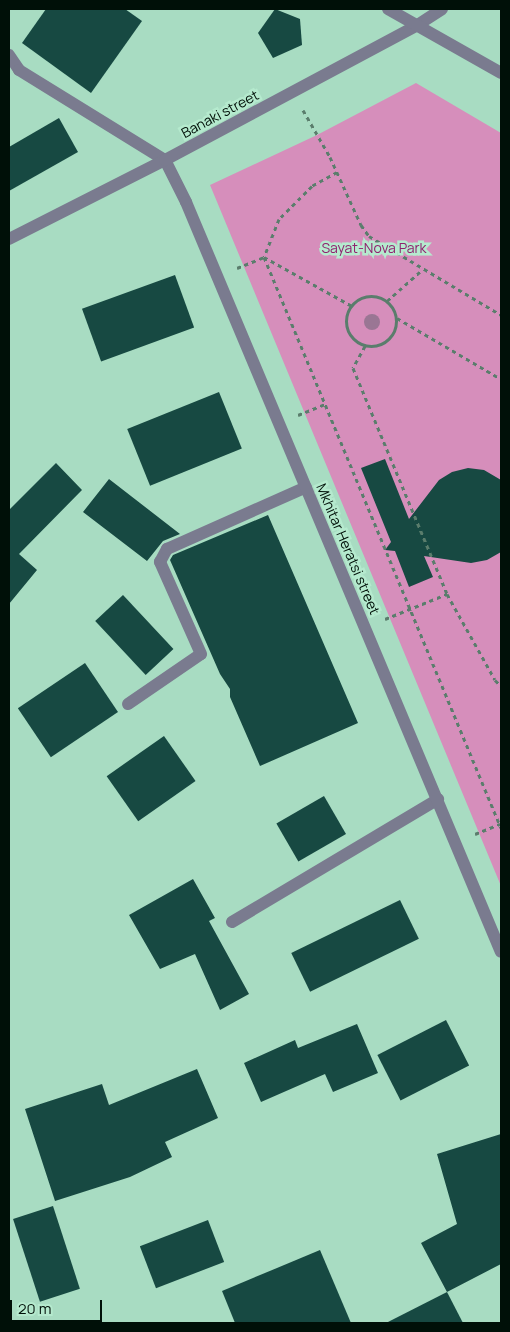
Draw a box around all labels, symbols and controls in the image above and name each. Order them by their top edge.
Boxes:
street label: Banaki street [178,87,262,141]
park label: Sayat-Nova Park [321,240,427,256]
street label: Mkhitar Heratsi street [313,481,383,617]
scale bar [12,1290,105,1322]
text: 20 m [18,1298,51,1319]

